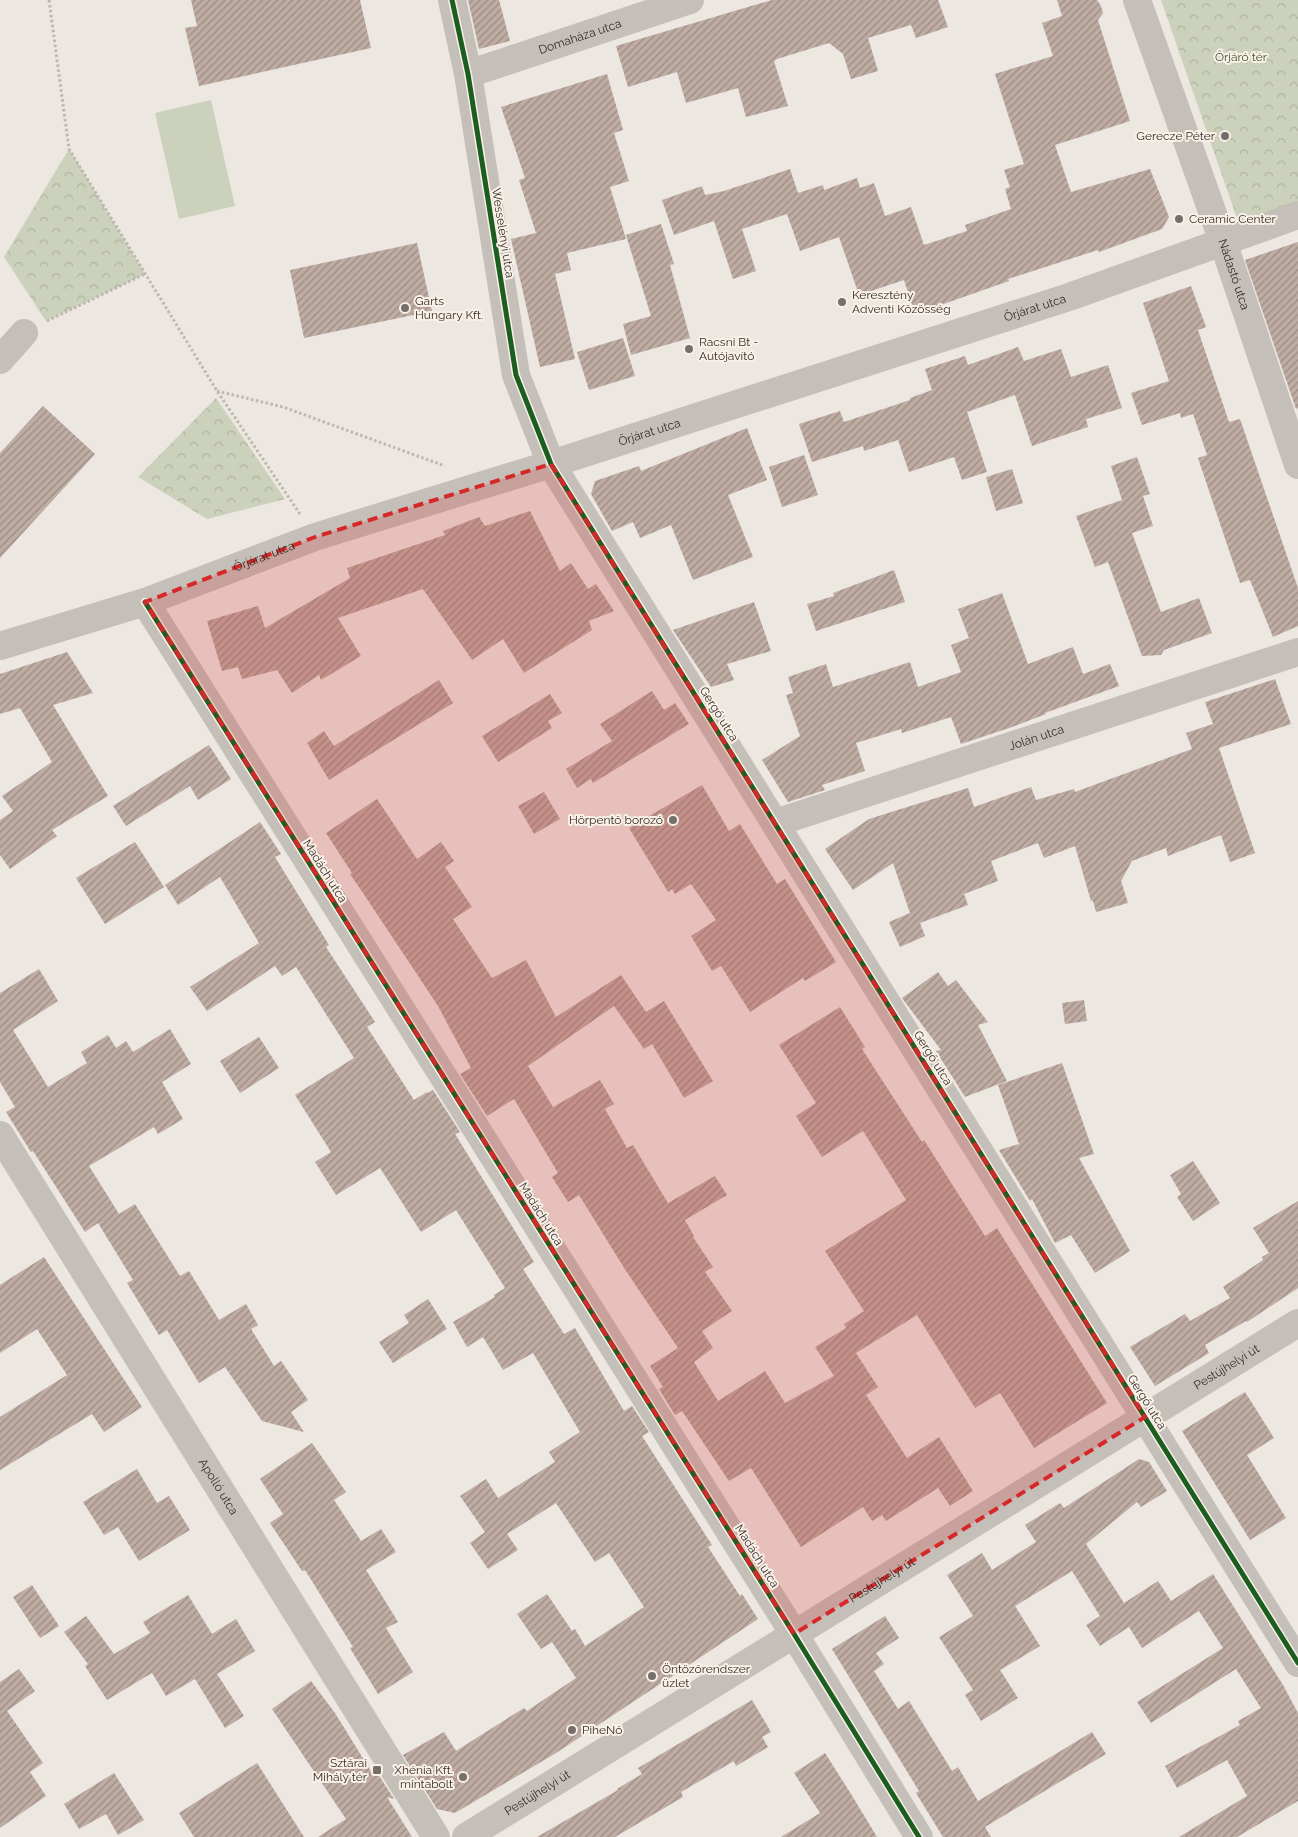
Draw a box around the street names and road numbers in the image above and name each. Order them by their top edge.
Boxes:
street label: Domaháza utca [537,16,623,57]
street label: Wesselényi utca [489,187,517,279]
street label: Nádastó utca [1215,237,1252,312]
street label: Őrjárat utca [1002,291,1068,325]
street label: Őrjárat utca [617,416,682,449]
street label: Őrjárat utca [231,538,297,575]
street label: Gergő utca [697,684,741,744]
street label: Jolán utca [1007,722,1066,753]
street label: Madách utca [300,837,350,905]
street label: Gergő utca [911,1028,955,1088]
street label: Madách utca [516,1180,566,1248]
street label: Pestújhelyi út [1191,1342,1262,1393]
street label: Gergő utca [1125,1372,1169,1432]
street label: Apolló utca [196,1456,241,1517]
street label: Madách utca [732,1522,782,1590]
street label: Pestújhelyi út [847,1554,917,1606]
street label: Pestújhelyi út [502,1767,573,1818]

